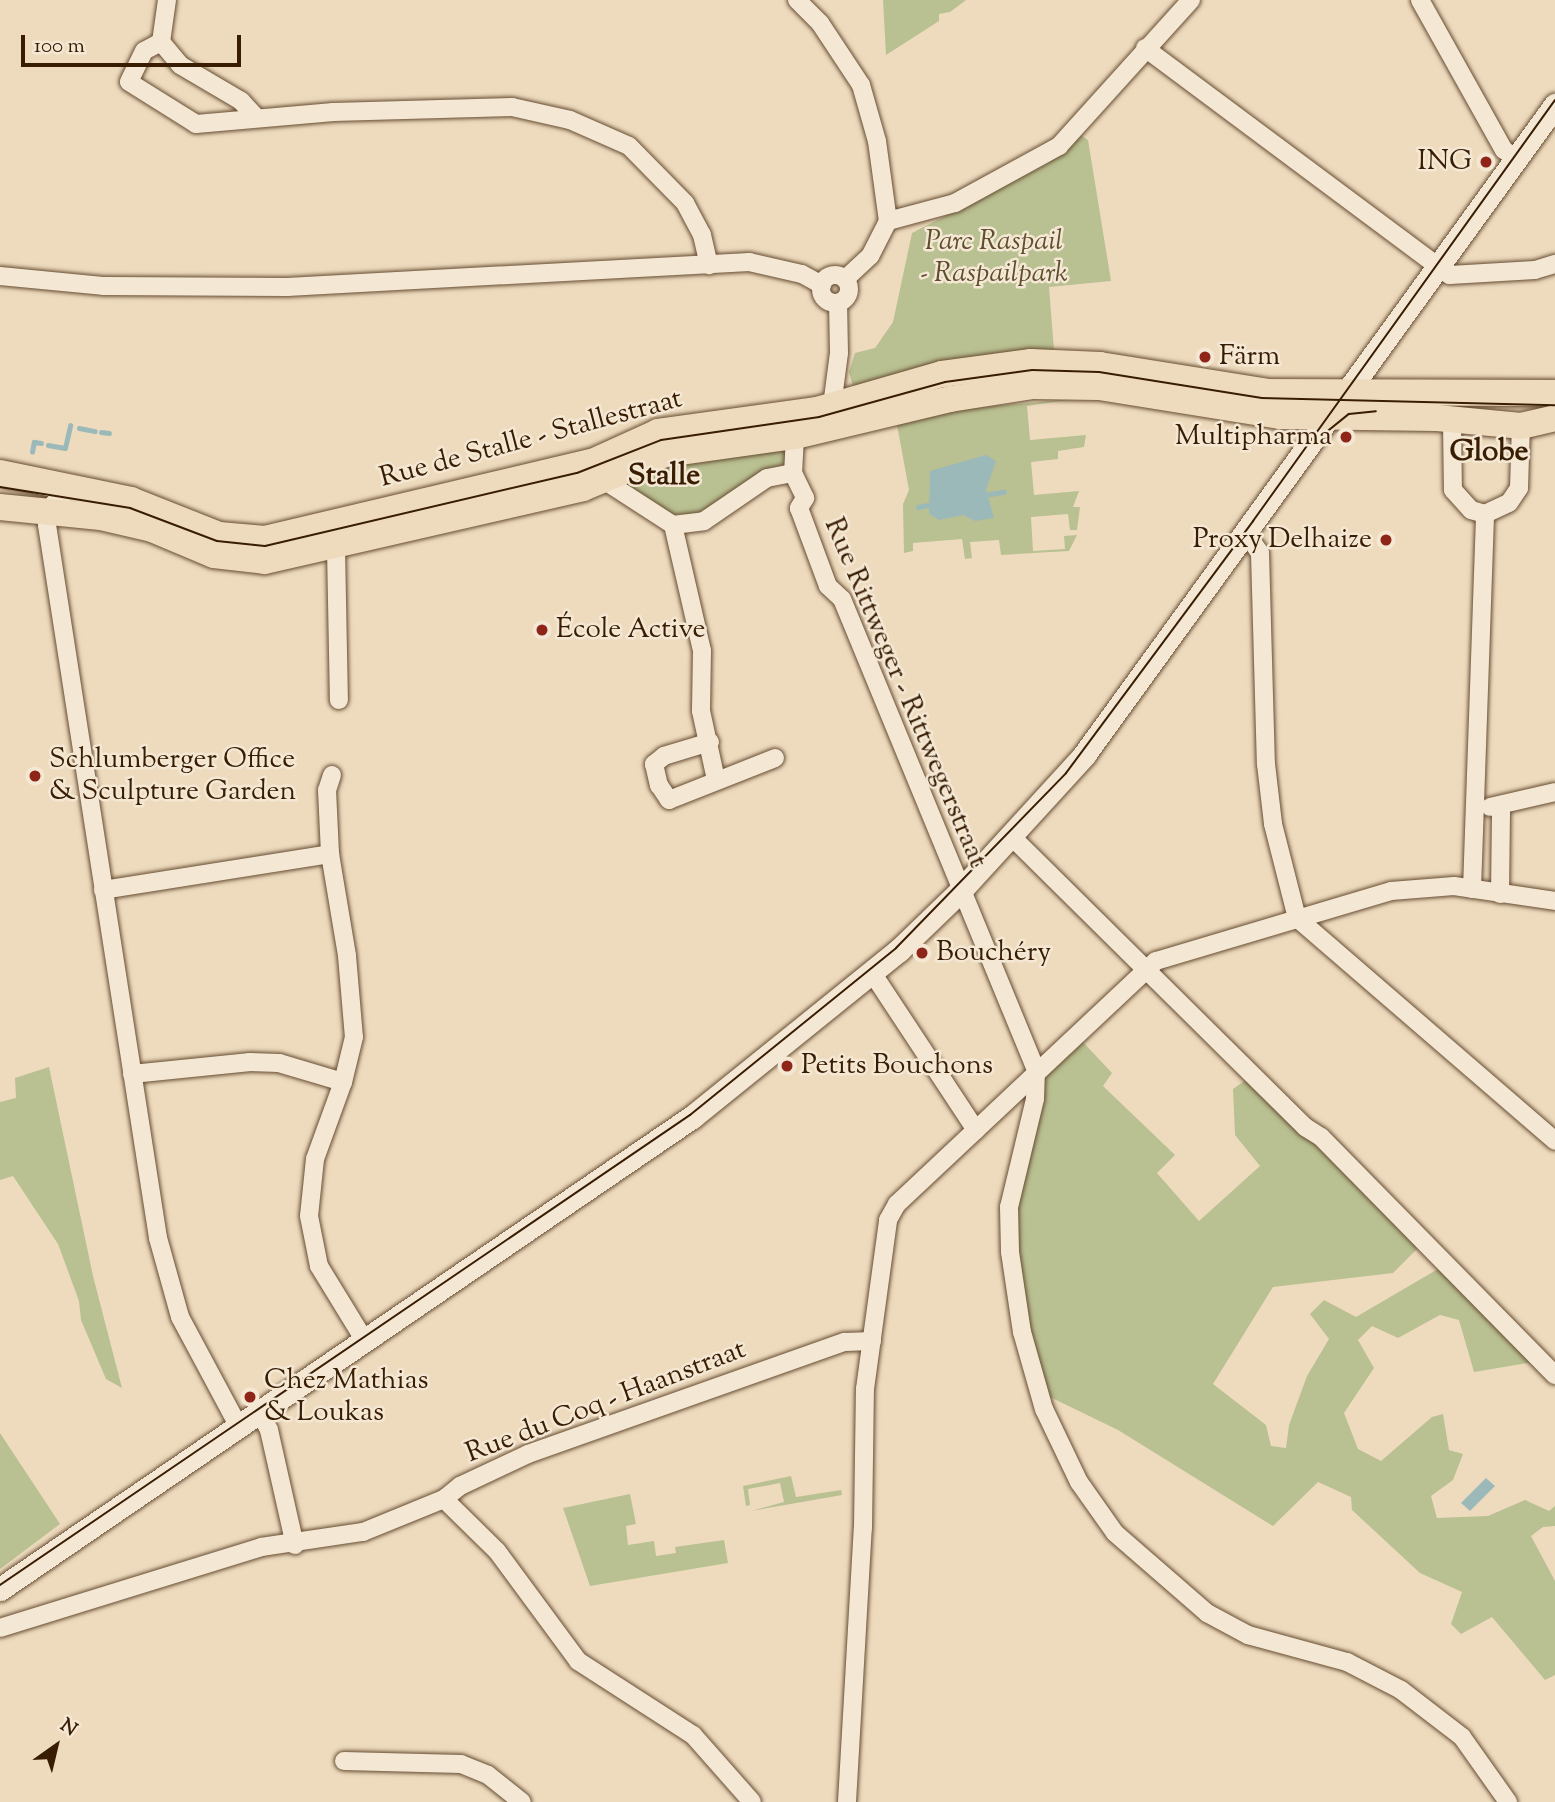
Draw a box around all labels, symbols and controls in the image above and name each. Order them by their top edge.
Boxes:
scale bar [24,21,245,65]
text: 100 m [34,32,85,62]
place label: ING [1418,145,1472,179]
marker: ING [1478,154,1494,170]
park label: Parc Raspail - Raspailpark [920,225,1068,291]
place label: Färm [1219,340,1280,374]
marker: Färm [1197,349,1213,365]
street label: Rue de Stalle - Stallestraat [376,382,686,496]
place label: Multipharma [1175,420,1332,454]
marker: Multipharma [1338,429,1354,445]
district label: Globe [1449,435,1529,471]
district label: Stalle [628,459,700,495]
street label: Rue Rittweger - Rittwegerstraat [816,513,994,873]
place label: Proxy Delhaize [1193,523,1372,557]
marker: Proxy Delhaize [1378,532,1394,548]
place label: École Active [556,613,705,647]
marker: École Active [534,622,550,638]
place label: Schlumberger Office & Sculpture Garden [49,743,296,809]
marker: Schlumberger Office & Sculpture Garden [27,768,43,784]
place label: Bouchéry [936,936,1051,970]
marker: Bouchéry [914,945,930,961]
place label: Petits Bouchons [801,1049,993,1083]
marker: Petits Bouchons [779,1058,795,1074]
street label: Rue du Coq - Haanstraat [461,1333,751,1471]
place label: Chez Mathias & Loukas [264,1364,429,1430]
marker: Chez Mathias & Loukas [242,1389,258,1405]
north arrow [21,1711,91,1781]
text: N [54,1713,82,1744]

